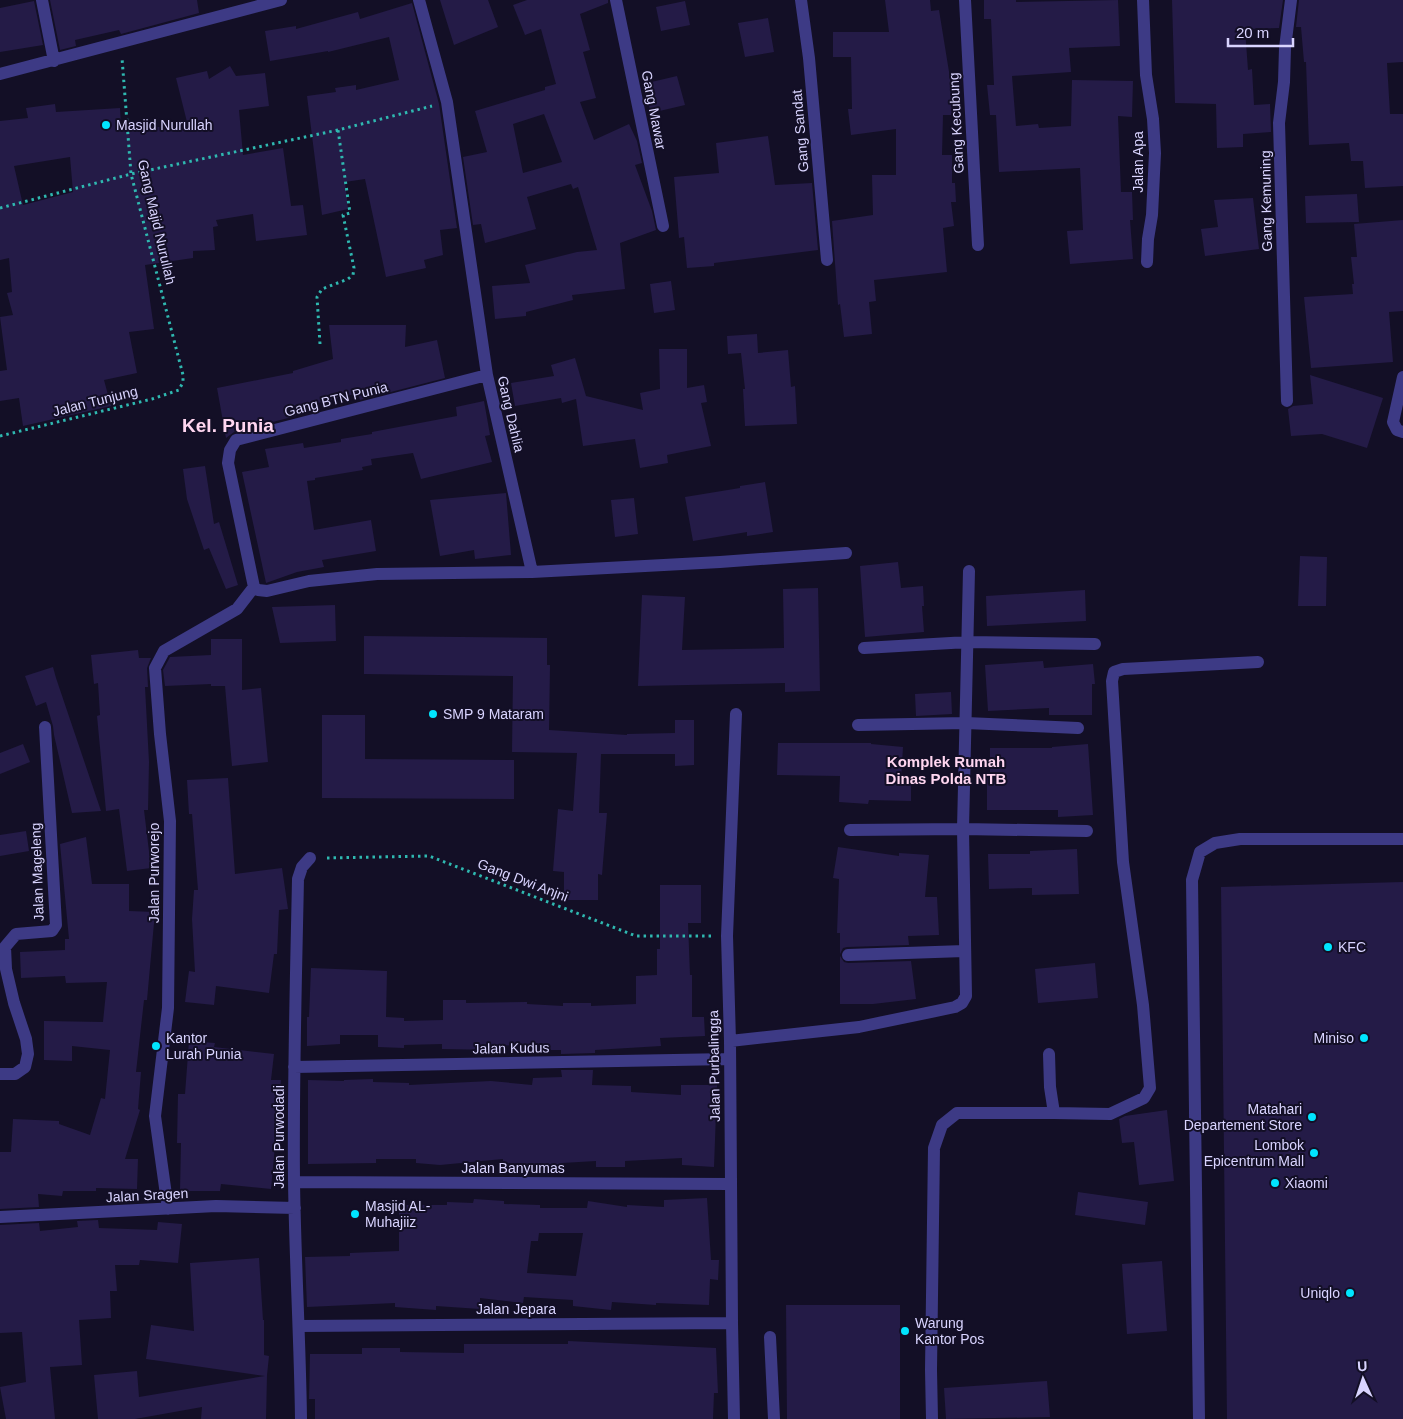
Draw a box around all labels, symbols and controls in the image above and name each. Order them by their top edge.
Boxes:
scale bar [1228,15,1293,47]
text: 20 m [1236,24,1269,41]
street label: Gang Mawar [638,69,670,151]
street label: Gang Kecubung [945,72,967,174]
street label: Gang Sandat [788,89,812,173]
place label: Masjid Nurullah [116,117,212,133]
marker: Masjid Nurullah [100,119,112,131]
street label: Jalan Apa [1130,131,1146,193]
street label: Gang Kemuning [1257,150,1275,252]
street label: Gang Majid Nurullah [135,158,179,286]
street label: Gang Dahlia [494,374,528,454]
street label: Gang BTN Punia [283,378,389,420]
street label: Jalan Tunjung [51,383,139,419]
district label: Kel. Punia [182,415,274,436]
place label: SMP 9 Mataram [443,706,544,722]
marker: SMP 9 Mataram [427,708,439,720]
district label: Komplek Rumah Dinas Polda NTB [886,753,1007,787]
street label: Jalan Mageleng [27,822,47,922]
street label: Jalan Purworejo [146,823,162,923]
street label: Gang Dwi Anjni [475,855,571,905]
place label: KFC [1338,939,1366,955]
marker: KFC [1322,941,1334,953]
street label: Jalan Purbalingga [705,1010,723,1122]
place label: Kantor Lurah Punia [166,1030,242,1062]
place label: Miniso [1314,1030,1354,1046]
marker: Miniso [1358,1032,1370,1044]
street label: Jalan Kudus [472,1039,550,1057]
marker: Kantor Lurah Punia [150,1040,162,1052]
street label: Jalan Purwodadi [271,1085,287,1189]
place label: Matahari Departement Store [1184,1101,1302,1133]
marker: Matahari Departement Store [1306,1111,1318,1123]
place label: Lombok Epicentrum Mall [1204,1137,1305,1169]
marker: Lombok Epicentrum Mall [1308,1147,1320,1159]
street label: Jalan Banyumas [461,1160,565,1176]
place label: Xiaomi [1285,1175,1328,1191]
marker: Xiaomi [1269,1177,1281,1189]
street label: Jalan Sragen [105,1185,189,1205]
place label: Masjid AL- Muhajiiz [365,1198,431,1230]
marker: Masjid AL- Muhajiiz [349,1208,361,1220]
place label: Uniqlo [1300,1285,1340,1301]
marker: Uniqlo [1344,1287,1356,1299]
street label: Jalan Jepara [476,1301,556,1317]
place label: Warung Kantor Pos [915,1315,984,1347]
marker: Warung Kantor Pos [899,1325,911,1337]
north arrow [1338,1354,1388,1404]
text: U [1357,1358,1368,1374]

